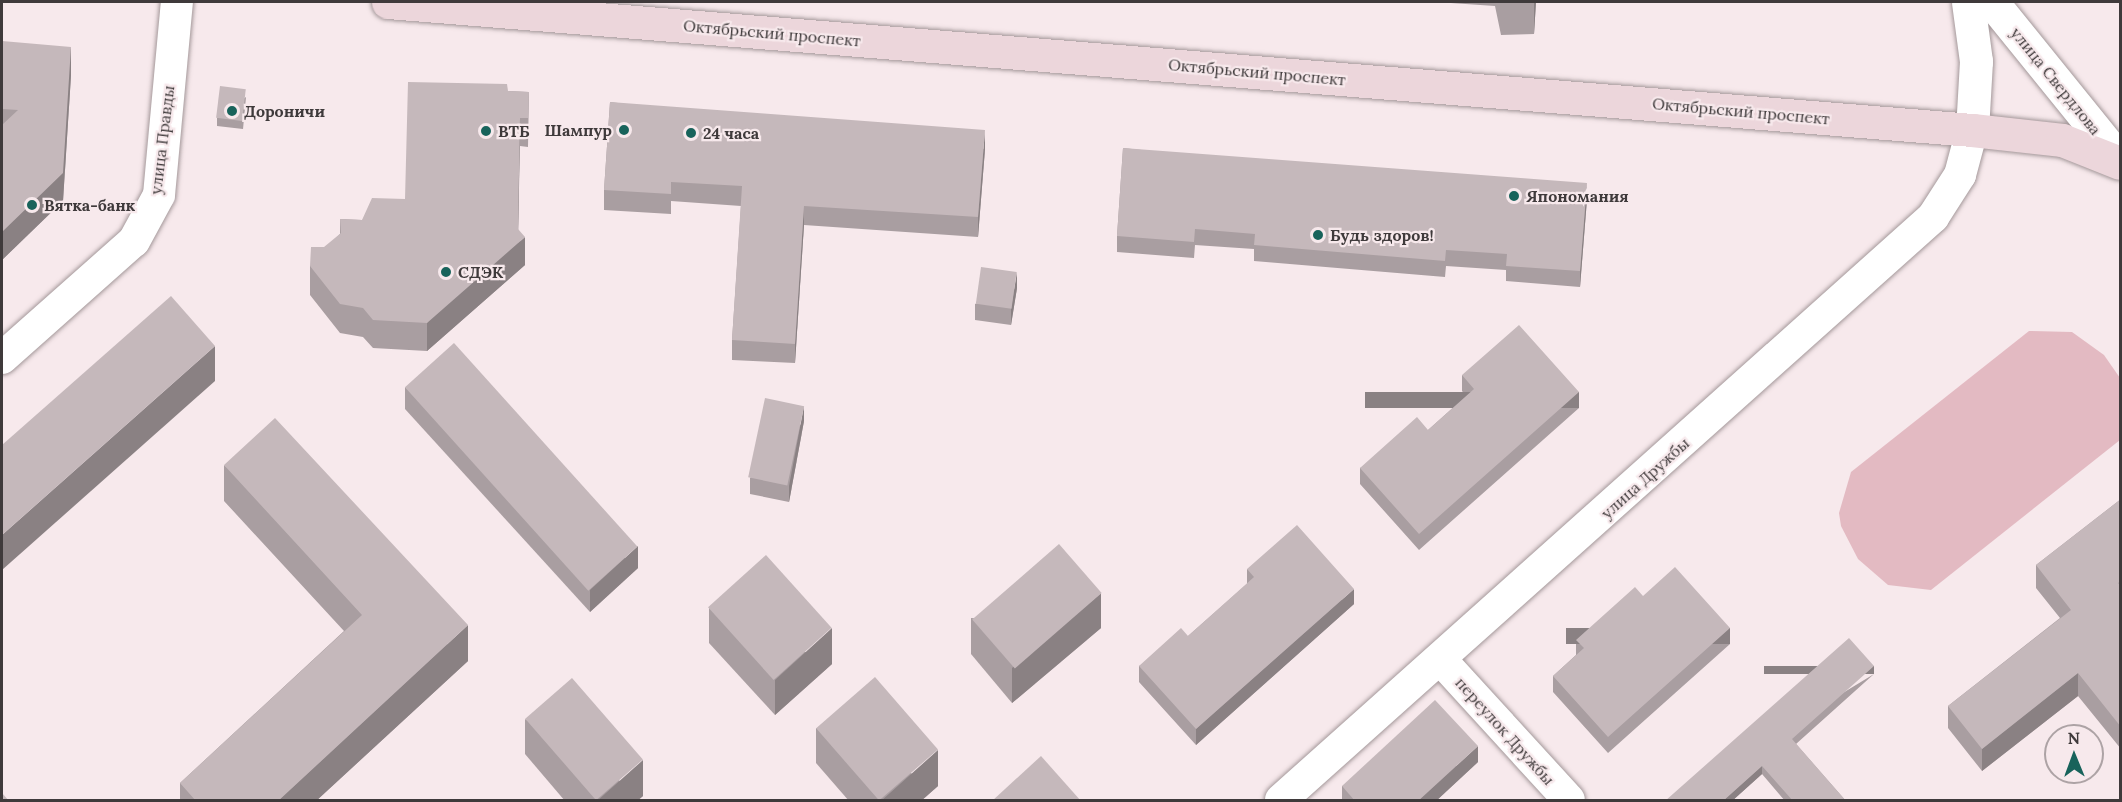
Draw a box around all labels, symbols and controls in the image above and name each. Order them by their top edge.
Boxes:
street label: Октябрьский проспект [683,16,861,50]
street label: улица Свердлова [2007,23,2105,139]
street label: Октябрьский проспект [1168,55,1346,89]
street label: улица Правды [146,84,178,196]
street label: Октябрьский проспект [1652,94,1830,128]
place label: Дороничи [244,101,325,121]
marker: Дороничи [225,104,239,118]
place label: Шампур [545,120,612,140]
place label: ВТБ [498,121,530,141]
marker: Шампур [617,123,631,137]
place label: 24 часа [703,123,759,143]
marker: ВТБ [479,124,493,138]
marker: 24 часа [684,126,698,140]
place label: Япономания [1526,186,1629,206]
marker: Япономания [1507,189,1521,203]
place label: Вятка-банк [44,195,135,215]
marker: Вятка-банк [25,198,39,212]
place label: Будь здоров! [1330,225,1434,245]
marker: Будь здоров! [1311,228,1325,242]
place label: СДЭК [458,262,503,282]
marker: СДЭК [439,265,453,279]
street label: улица Дружбы [1597,433,1693,523]
street label: переулок Дружбы [1451,673,1559,789]
north arrow [2044,724,2104,784]
text: N [2067,728,2080,748]

